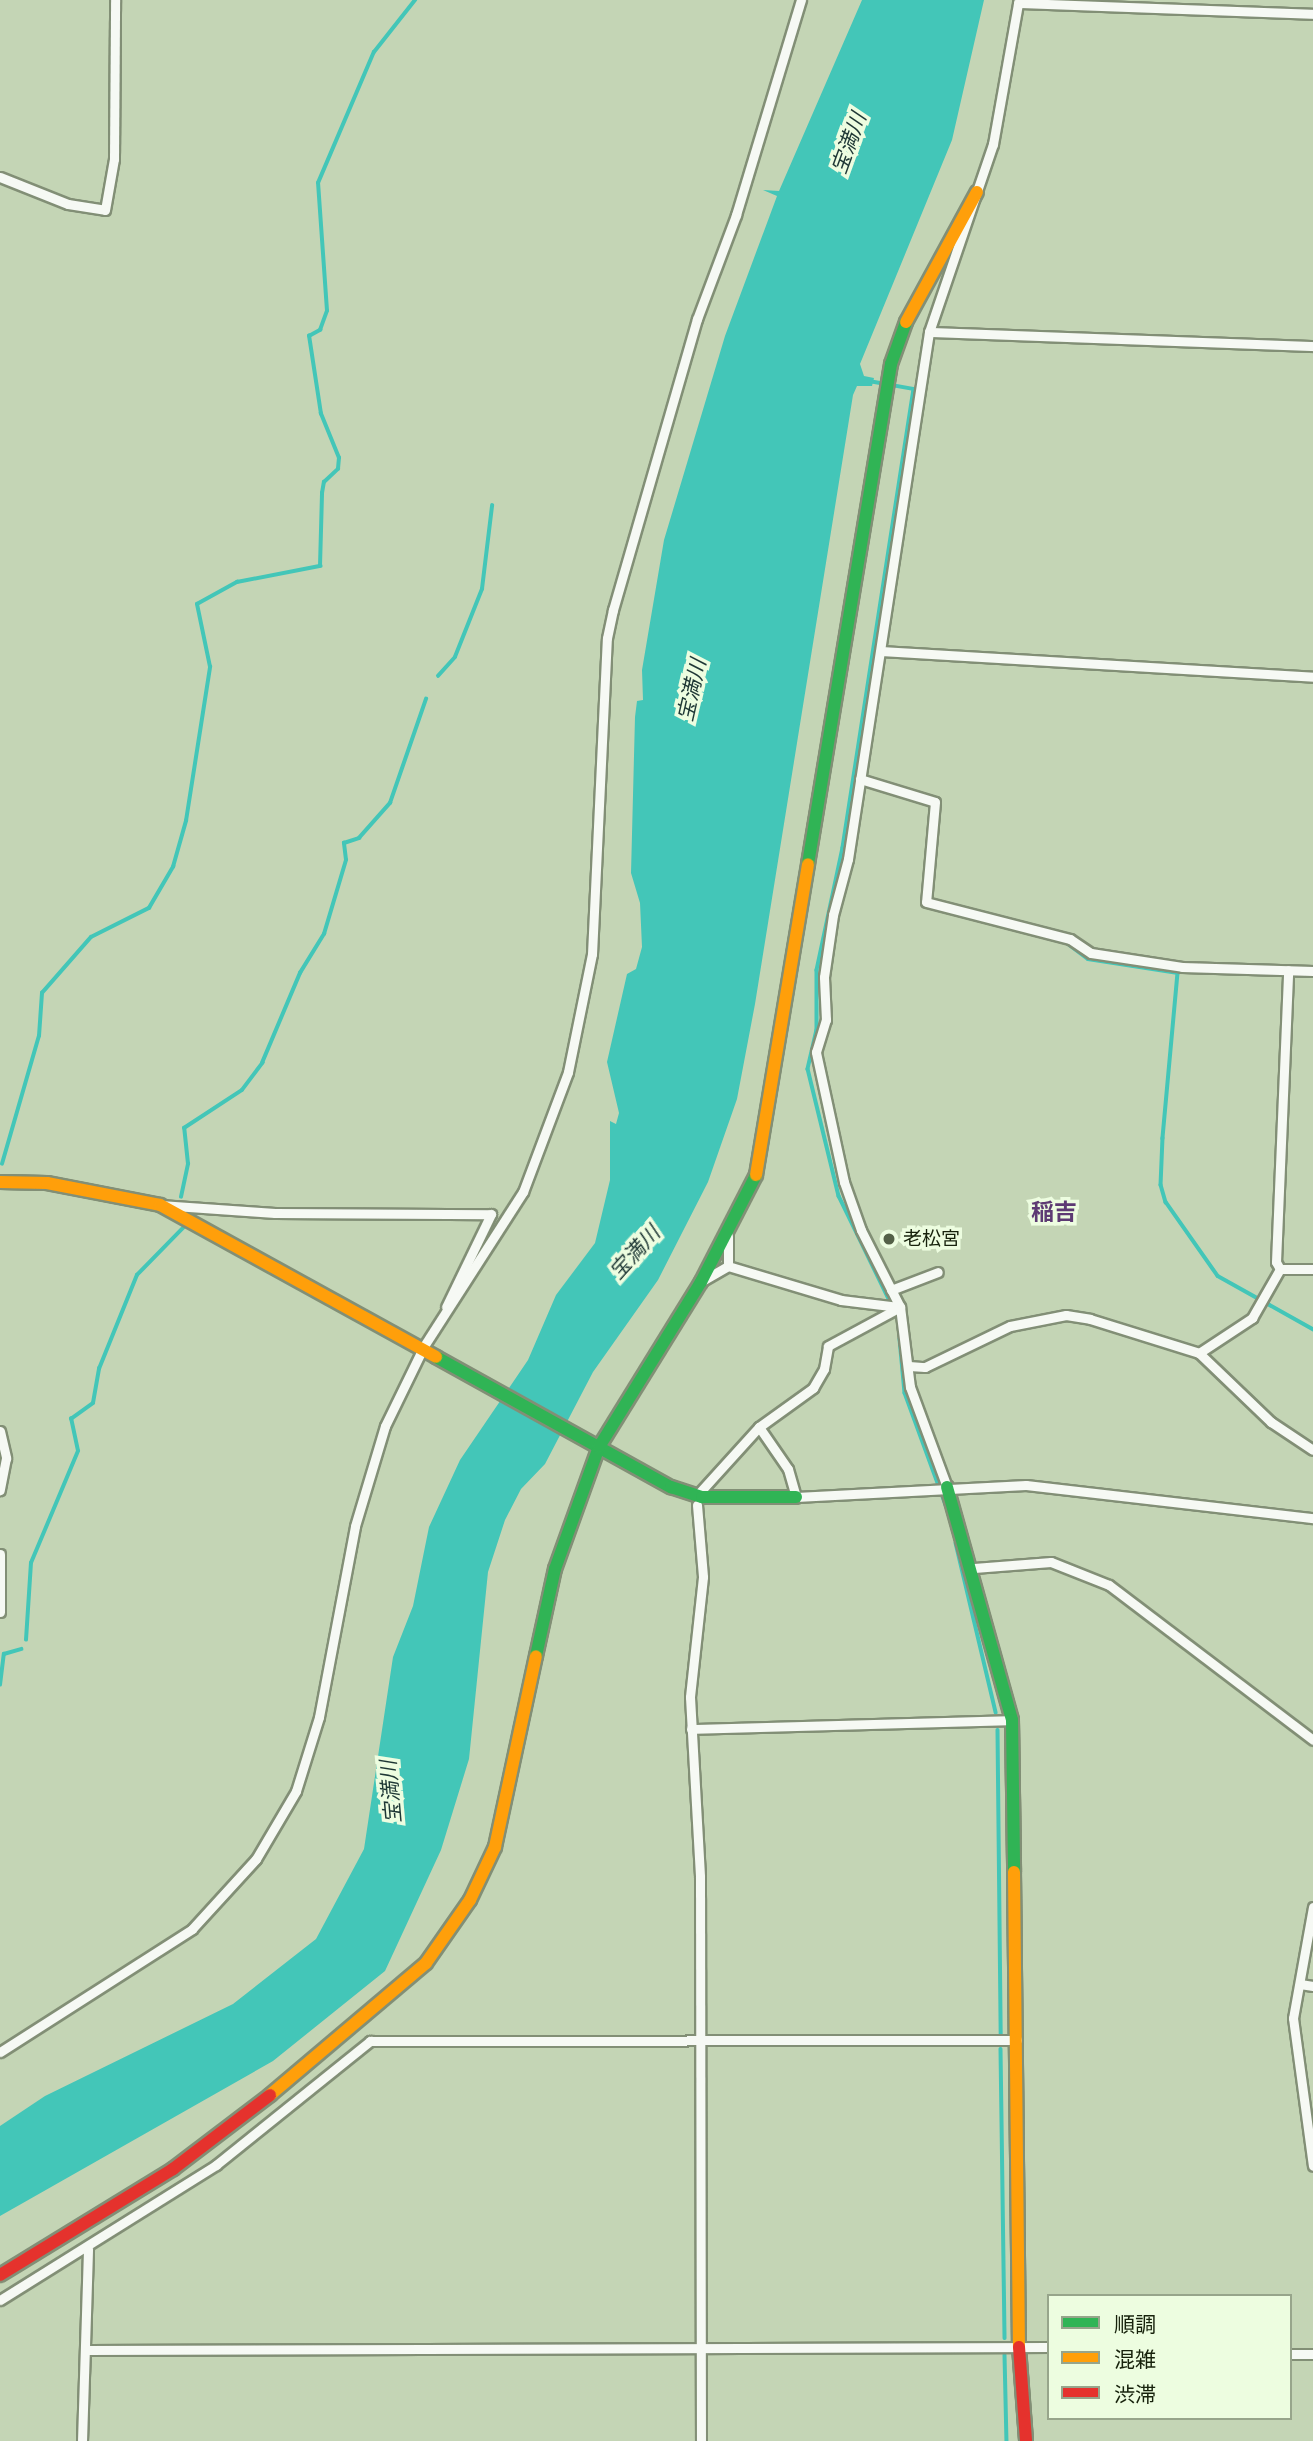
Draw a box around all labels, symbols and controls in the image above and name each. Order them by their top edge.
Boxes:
water label: 宝満川 [825,109,871,177]
water label: 宝満川 [672,656,710,724]
district label: 稲吉 [1031,1197,1077,1225]
water label: 宝満川 [604,1220,664,1284]
place label: 老松宮 [903,1228,960,1250]
marker: 老松宮 [881,1231,897,1247]
water label: 宝満川 [375,1760,405,1824]
legend [1047,2294,1292,2420]
text: 順調 [1114,2310,1156,2338]
text: 混雑 [1114,2345,1156,2373]
text: 渋滞 [1114,2380,1156,2408]

